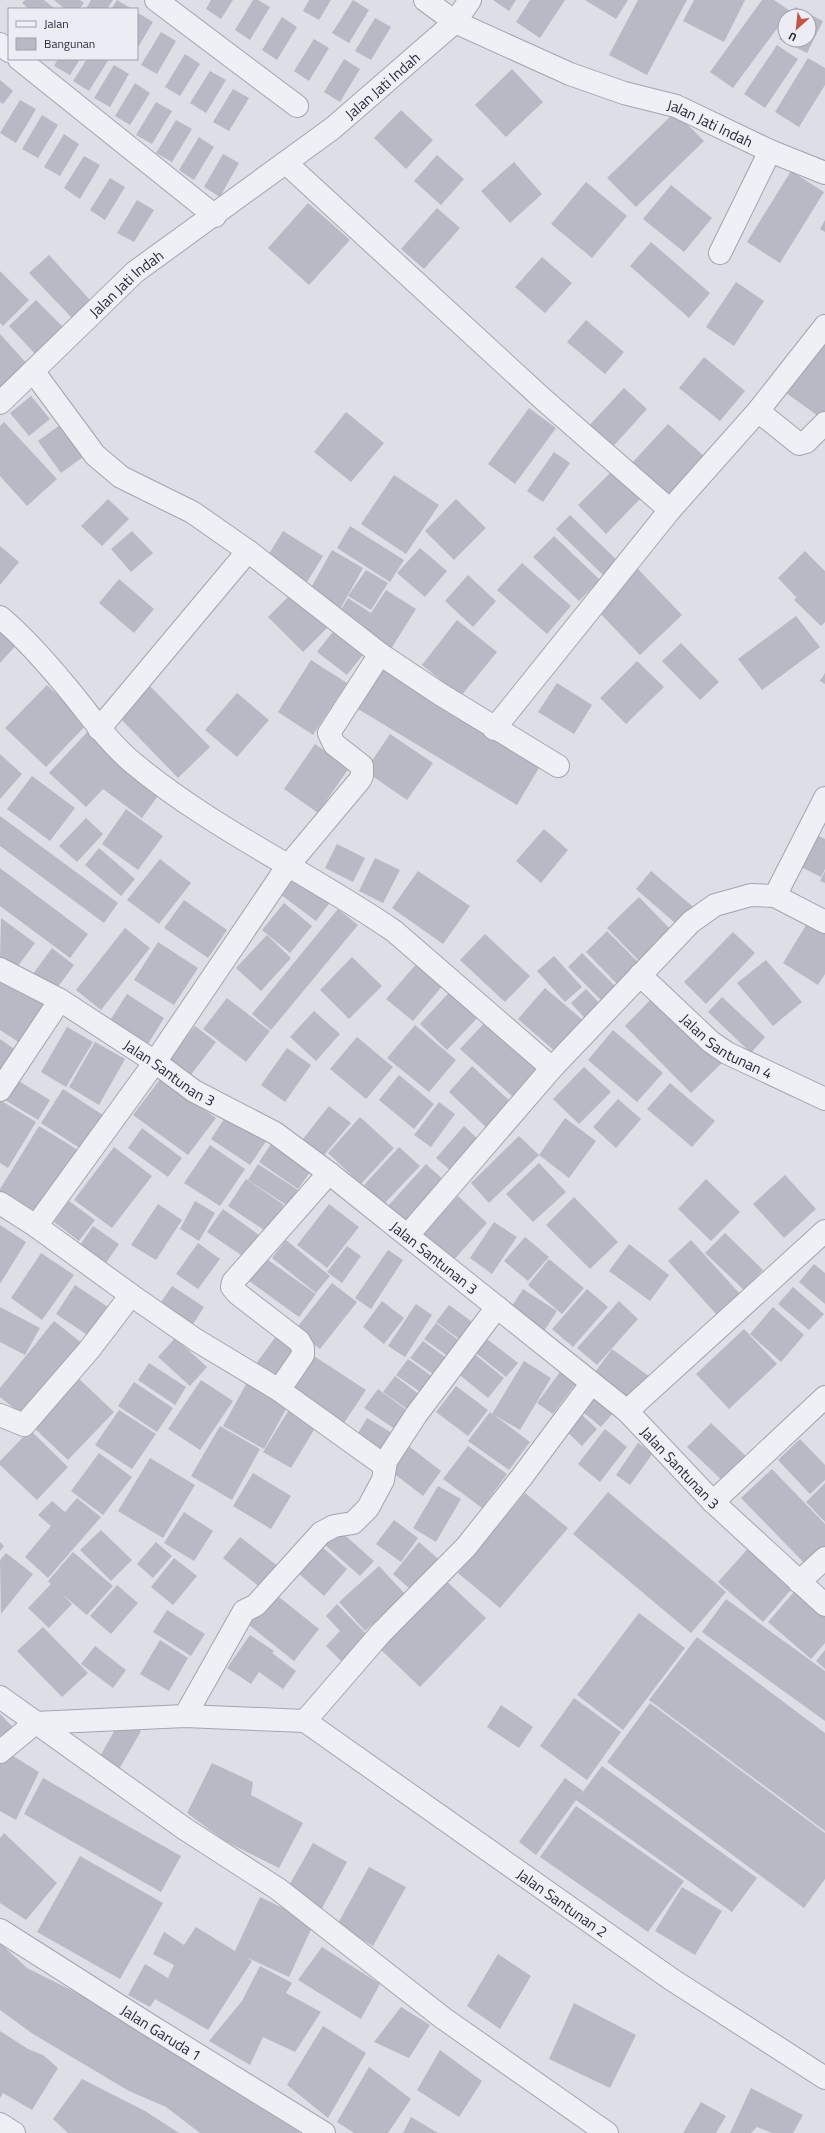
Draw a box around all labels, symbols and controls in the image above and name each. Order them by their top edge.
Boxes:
legend [8,8,138,60]
north arrow [777,8,817,48]
text: Jalan [44,14,69,33]
text: U [786,28,799,46]
text: Bangunan [44,34,95,53]
street label: Jalan Jati Indah [339,46,425,125]
street label: Jalan Jati Indah [665,93,757,153]
street label: Jalan Jati Indah [83,244,168,323]
street label: Jalan Santunan 4 [676,1008,776,1084]
street label: Jalan Santunan 3 [119,1033,219,1112]
street label: Jalan Santunan 3 [386,1215,483,1299]
street label: Jalan Santunan 3 [635,1421,725,1514]
street label: Jalan Santunan 2 [512,1862,613,1943]
street label: Jalan Garuda 1 [116,1998,206,2066]

